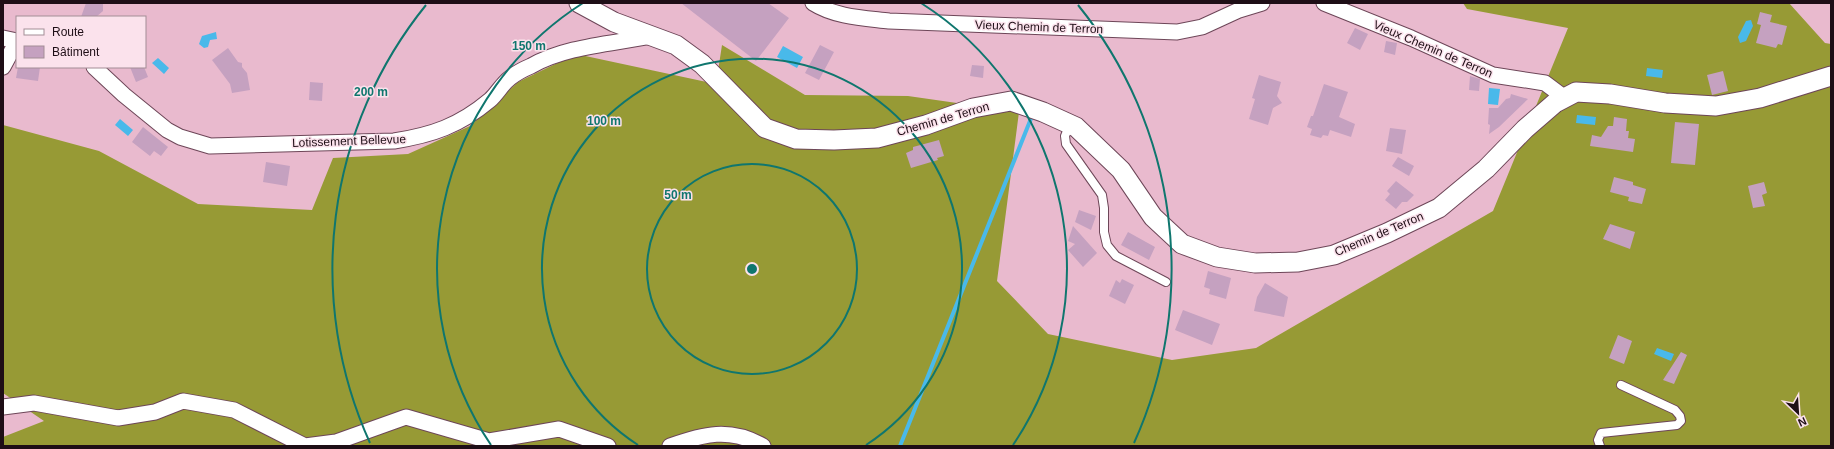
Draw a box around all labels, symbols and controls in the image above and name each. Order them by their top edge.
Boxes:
legend [16,16,146,68]
street label: Vieux Chemin de Terron [1371,17,1495,81]
street label: Vieux Chemin de Terron [975,18,1103,36]
text: Route [52,25,84,39]
text: 150 m [512,39,546,53]
text: Bâtiment [52,45,100,59]
text: 200 m [354,85,388,99]
street label: Chemin de Terron [895,99,991,139]
text: 100 m [587,114,621,128]
street label: Lotissement Bellevue [292,132,407,150]
text: 50 m [664,188,692,202]
street label: Chemin de Terron [1332,209,1426,259]
centre of rings [745,262,759,276]
north arrow [1778,393,1818,433]
text: N [1796,415,1808,429]

